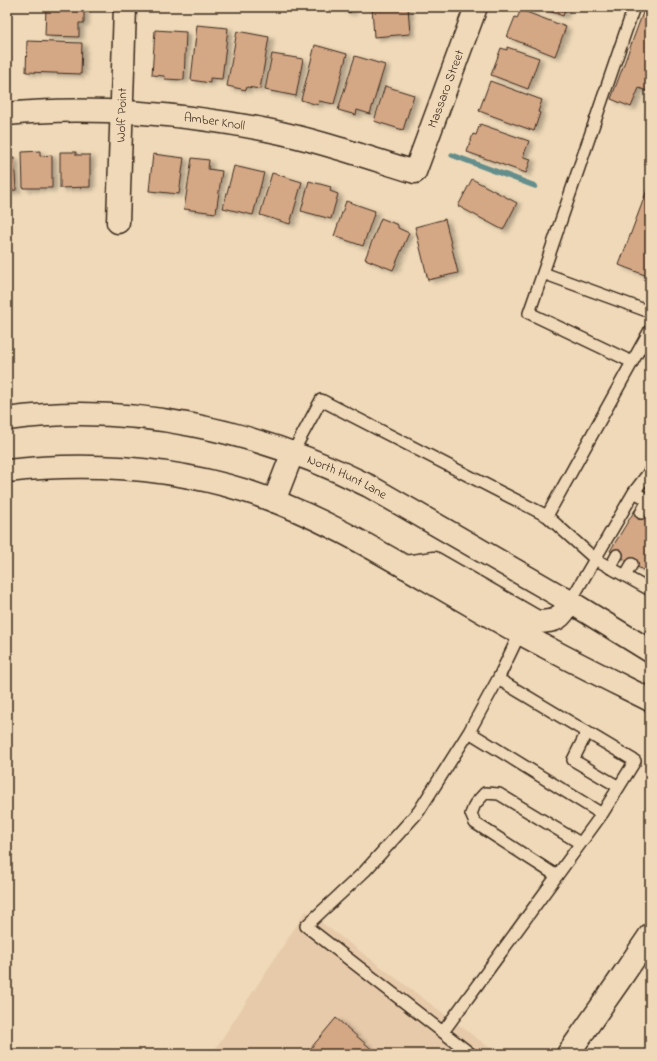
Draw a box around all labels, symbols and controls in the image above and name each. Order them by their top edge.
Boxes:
street label: Massaro Street [423,46,469,131]
street label: Wolf Point [111,87,132,143]
street label: Amber Knoll [183,108,247,135]
street label: North Hunt Lane [304,450,391,504]

